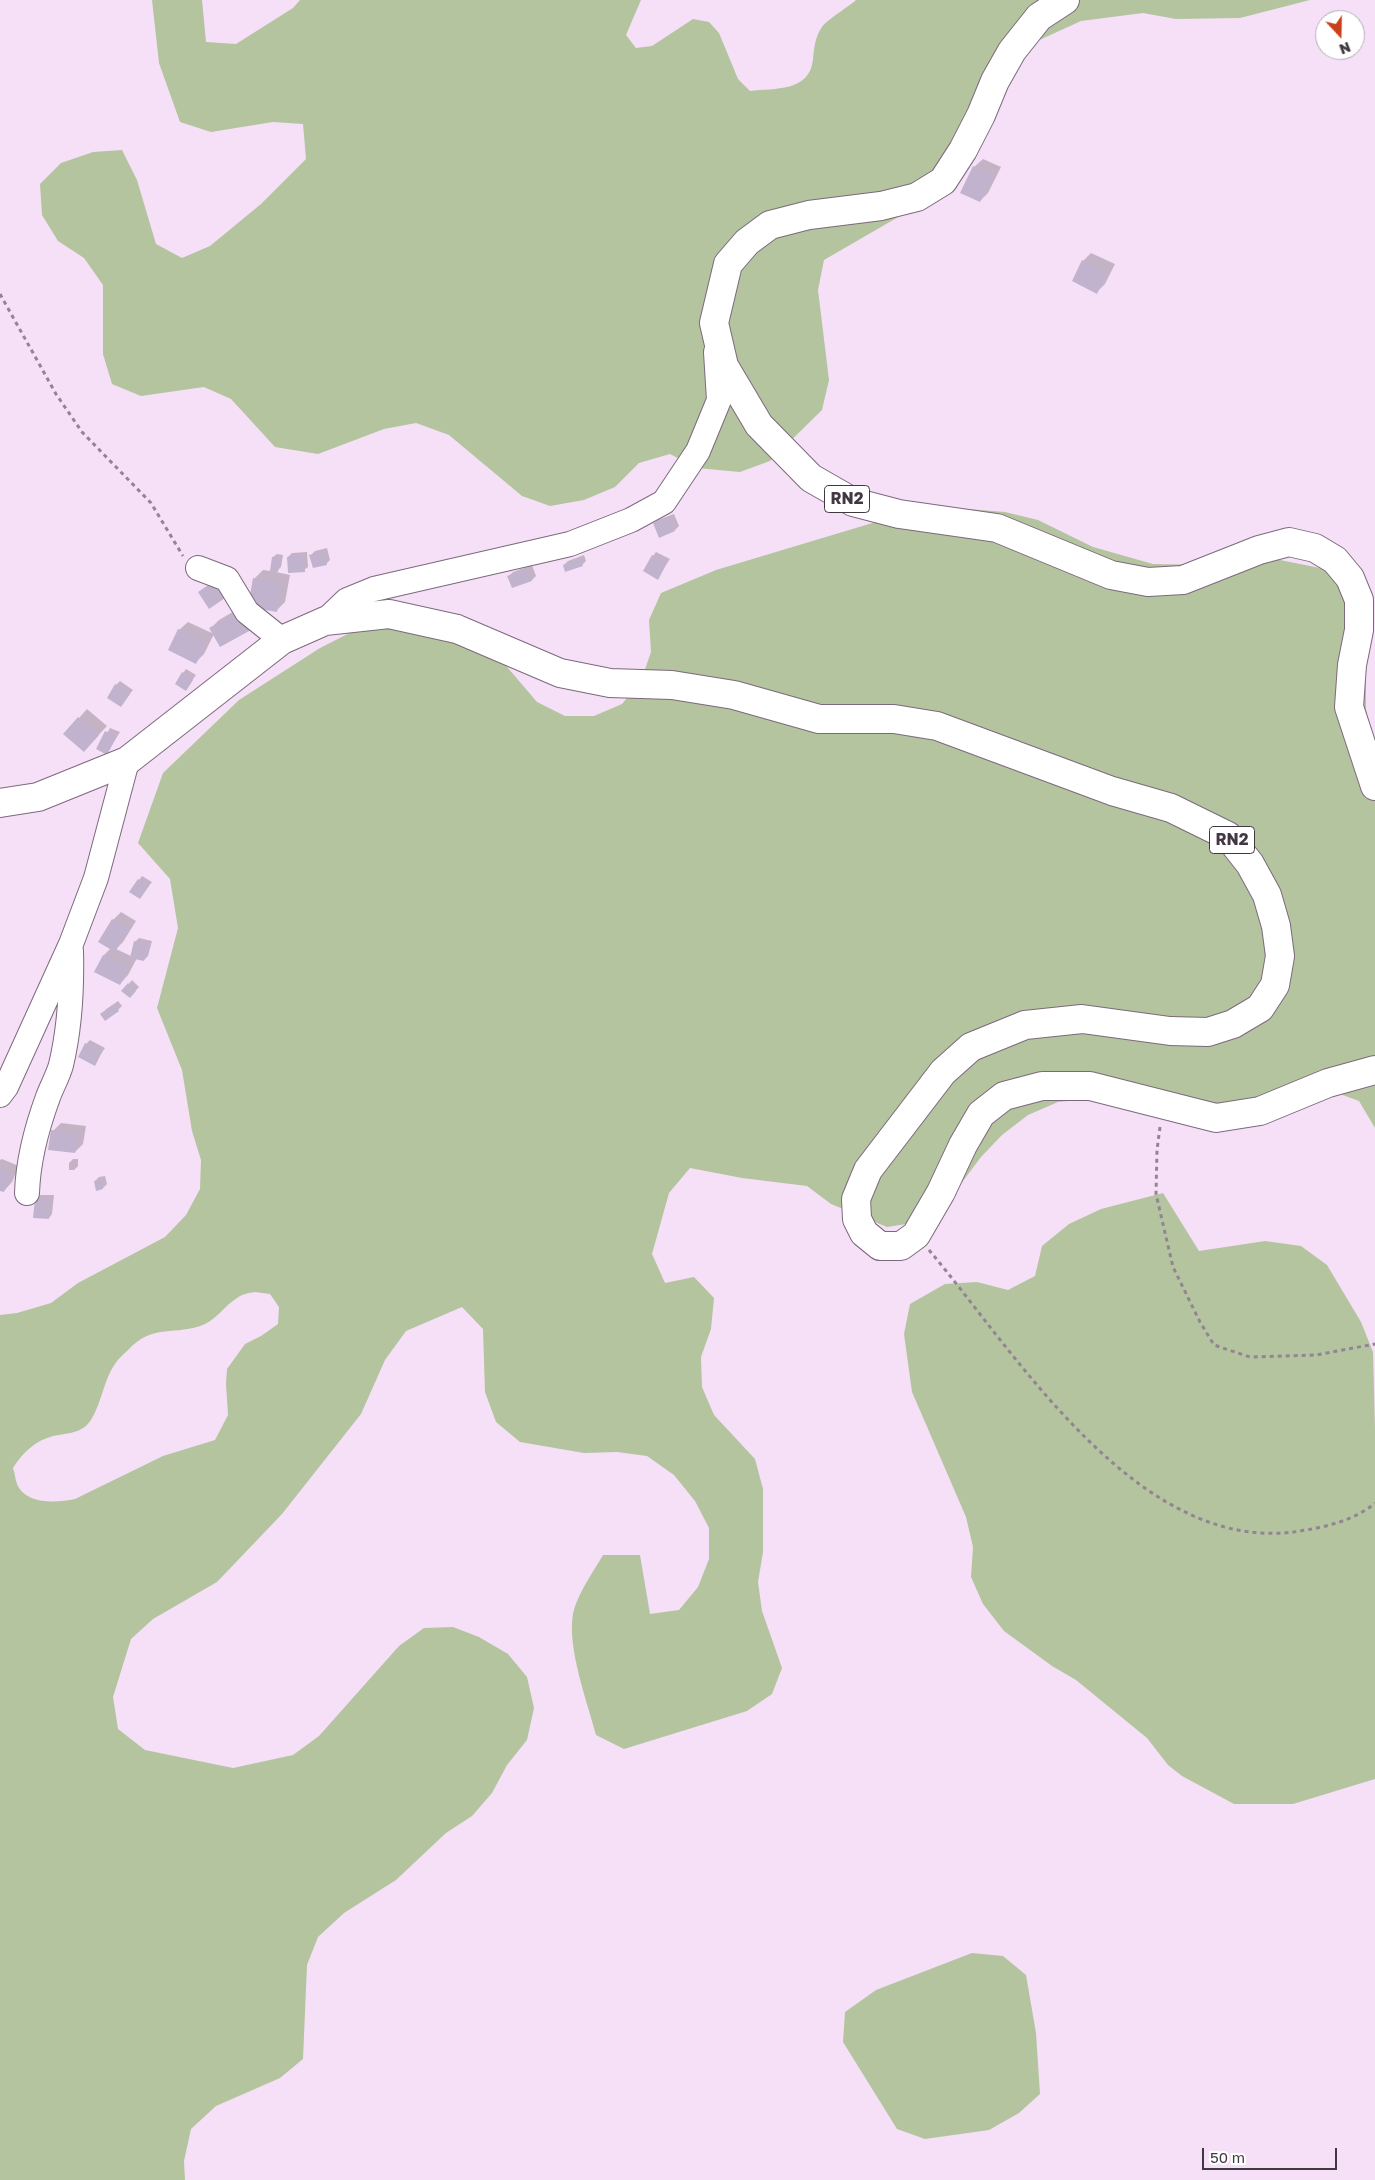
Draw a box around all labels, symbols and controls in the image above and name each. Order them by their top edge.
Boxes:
north arrow [1315,10,1365,60]
text: N [1337,39,1353,58]
road number: RN2 [824,486,870,512]
road number: RN2 [1210,826,1254,854]
scale bar [1205,2138,1340,2170]
text: 50 m [1210,2148,1245,2166]

